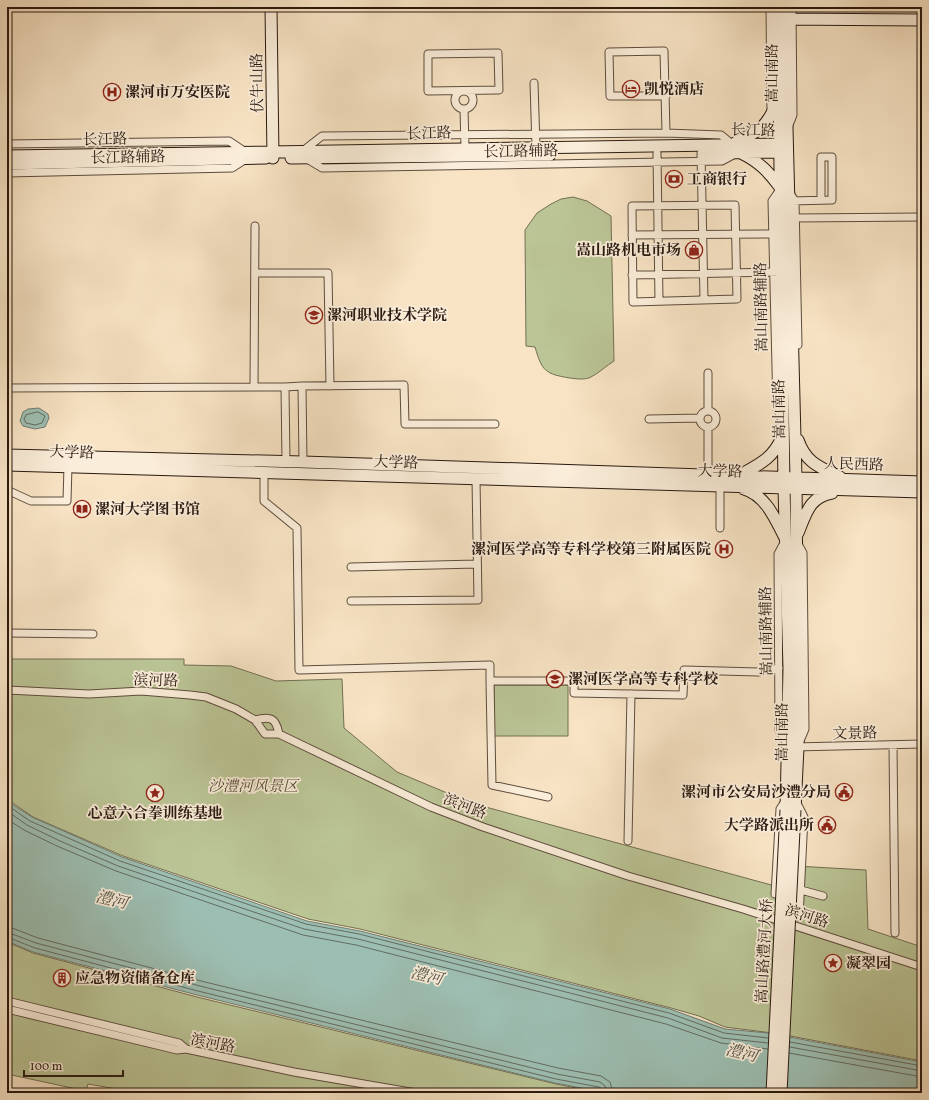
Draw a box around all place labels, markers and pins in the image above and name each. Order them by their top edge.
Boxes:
hotel icon: 凯悦酒店 [621,79,641,99]
place label: 凯悦酒店 [644,80,704,101]
hospital icon: 漯河市万安医院 [102,82,122,102]
place label: 漯河市万安医院 [125,83,230,104]
bank icon: 工商银行 [664,169,684,189]
place label: 工商银行 [687,170,747,191]
shop icon: 嵩山路机电市场 [684,240,704,260]
place label: 嵩山路机电市场 [576,241,681,262]
school or university icon: 漯河职业技术学院 [304,305,324,325]
place label: 漯河职业技术学院 [327,306,447,327]
library icon: 漯河大学图书馆 [72,499,92,519]
place label: 漯河大学图书馆 [95,500,200,521]
hospital icon: 漯河医学高等专科学校第三附属医院 [714,539,734,559]
place label: 漯河医学高等专科学校第三附属医院 [471,540,711,561]
school or university icon: 漯河医学高等专科学校 [545,669,565,689]
place label: 漯河医学高等专科学校 [568,670,719,691]
public building icon: 漯河市公安局沙澧分局 [834,782,854,802]
place icon: 心意六合拳训练基地 [145,783,165,803]
place label: 漯河市公安局沙澧分局 [681,783,831,804]
place label: 心意六合拳训练基地 [87,804,223,825]
public building icon: 大学路派出所 [817,815,837,835]
place label: 大学路派出所 [724,816,814,837]
place icon: 凝翠园 [823,953,843,973]
place label: 凝翠园 [846,954,891,975]
building icon: 应急物资储备仓库 [52,968,72,988]
place label: 应急物资储备仓库 [75,969,195,990]

